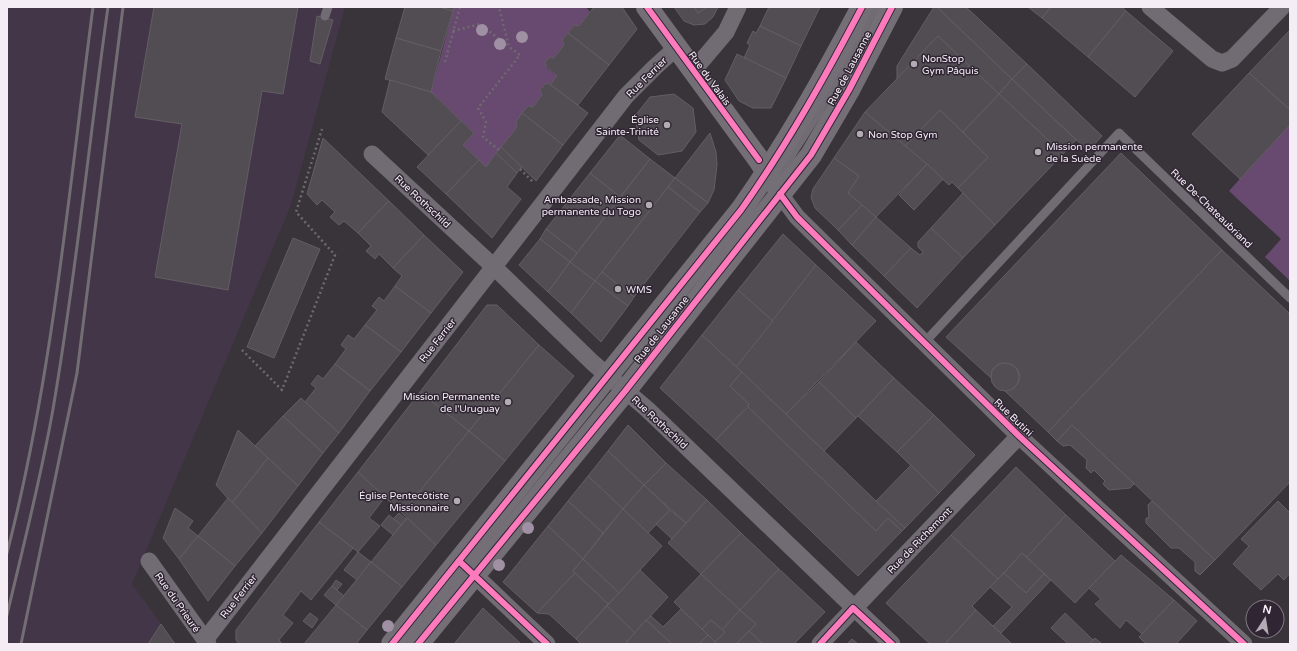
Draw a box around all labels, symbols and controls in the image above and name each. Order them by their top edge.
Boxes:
street label: Rue de Lausanne [825,29,875,107]
street label: Rue du Valais [686,49,733,108]
place label: NonStop Gym Pâquis [922,53,979,77]
street label: Rue Ferrier [624,55,670,100]
marker: NonStop Gym Pâquis [909,59,919,69]
place label: Église Sainte-Trinité [596,114,659,138]
marker: Église Sainte-Trinité [662,120,672,130]
marker: Non Stop Gym [855,129,865,139]
place label: Non Stop Gym [868,129,937,141]
place label: Mission permanente de la Suède [1046,141,1143,165]
marker: Mission permanente de la Suède [1033,147,1043,157]
street label: Rue De-Chateaubriand [1168,167,1255,251]
street label: Rue Rothschild [392,173,453,231]
place label: Ambassade, Mission permanente du Togo [542,194,641,218]
marker: Ambassade, Mission permanente du Togo [644,200,654,210]
marker: WMS [613,284,623,294]
place label: WMS [626,284,652,296]
street label: Rue de Lausanne [632,293,692,366]
street label: Rue Ferrier [417,316,459,365]
place label: Mission Permanente de l'Uruguay [403,391,501,415]
street label: Rue Rothschild [629,394,690,452]
street label: Rue Butini [991,396,1035,439]
marker: Mission Permanente de l'Uruguay [503,397,513,407]
place label: Église Pentecôtiste Missionnaire [359,490,449,514]
marker: Église Pentecôtiste Missionnaire [452,496,462,506]
street label: Rue de Richemont [885,505,955,576]
street label: Rue du Prieuré [152,570,203,635]
street label: Rue Ferrier [218,572,260,621]
north arrow [1245,599,1285,639]
text: N [1261,602,1273,617]

